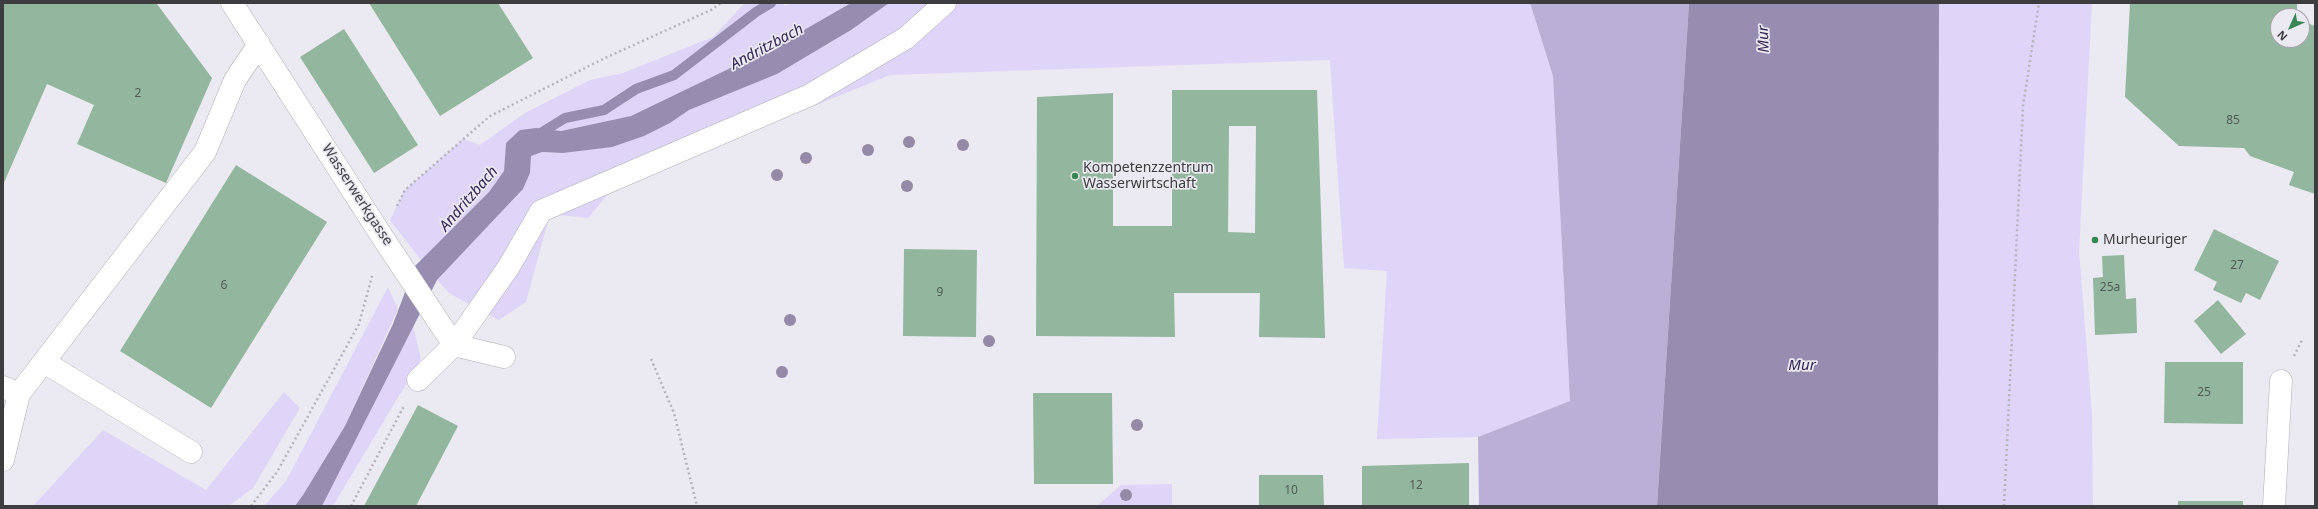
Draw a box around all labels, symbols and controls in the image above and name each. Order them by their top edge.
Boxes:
north arrow [2270,8,2310,48]
water label: Andritzbach [727,20,807,74]
water label: Mur [1755,25,1773,53]
text: N [2273,28,2290,45]
house number: 2 [135,87,141,101]
house number: 85 [2226,114,2240,128]
street label: Wasserwerkgasse [318,141,396,249]
place label: Kompetenzzentrum Wasserwirtschaft [1083,160,1214,192]
water label: Andritzbach [436,163,502,235]
marker: Kompetenzzentrum Wasserwirtschaft [1070,171,1080,181]
place label: Murheuriger [2103,232,2187,248]
marker: Murheuriger [2090,235,2100,245]
house number: 27 [2230,259,2244,273]
house number: 6 [221,279,227,293]
house number: 25a [2100,281,2120,295]
house number: 9 [937,286,943,300]
water label: Mur [1788,357,1816,375]
house number: 25 [2197,386,2211,400]
house number: 12 [1409,479,1423,493]
house number: 10 [1284,484,1298,498]

